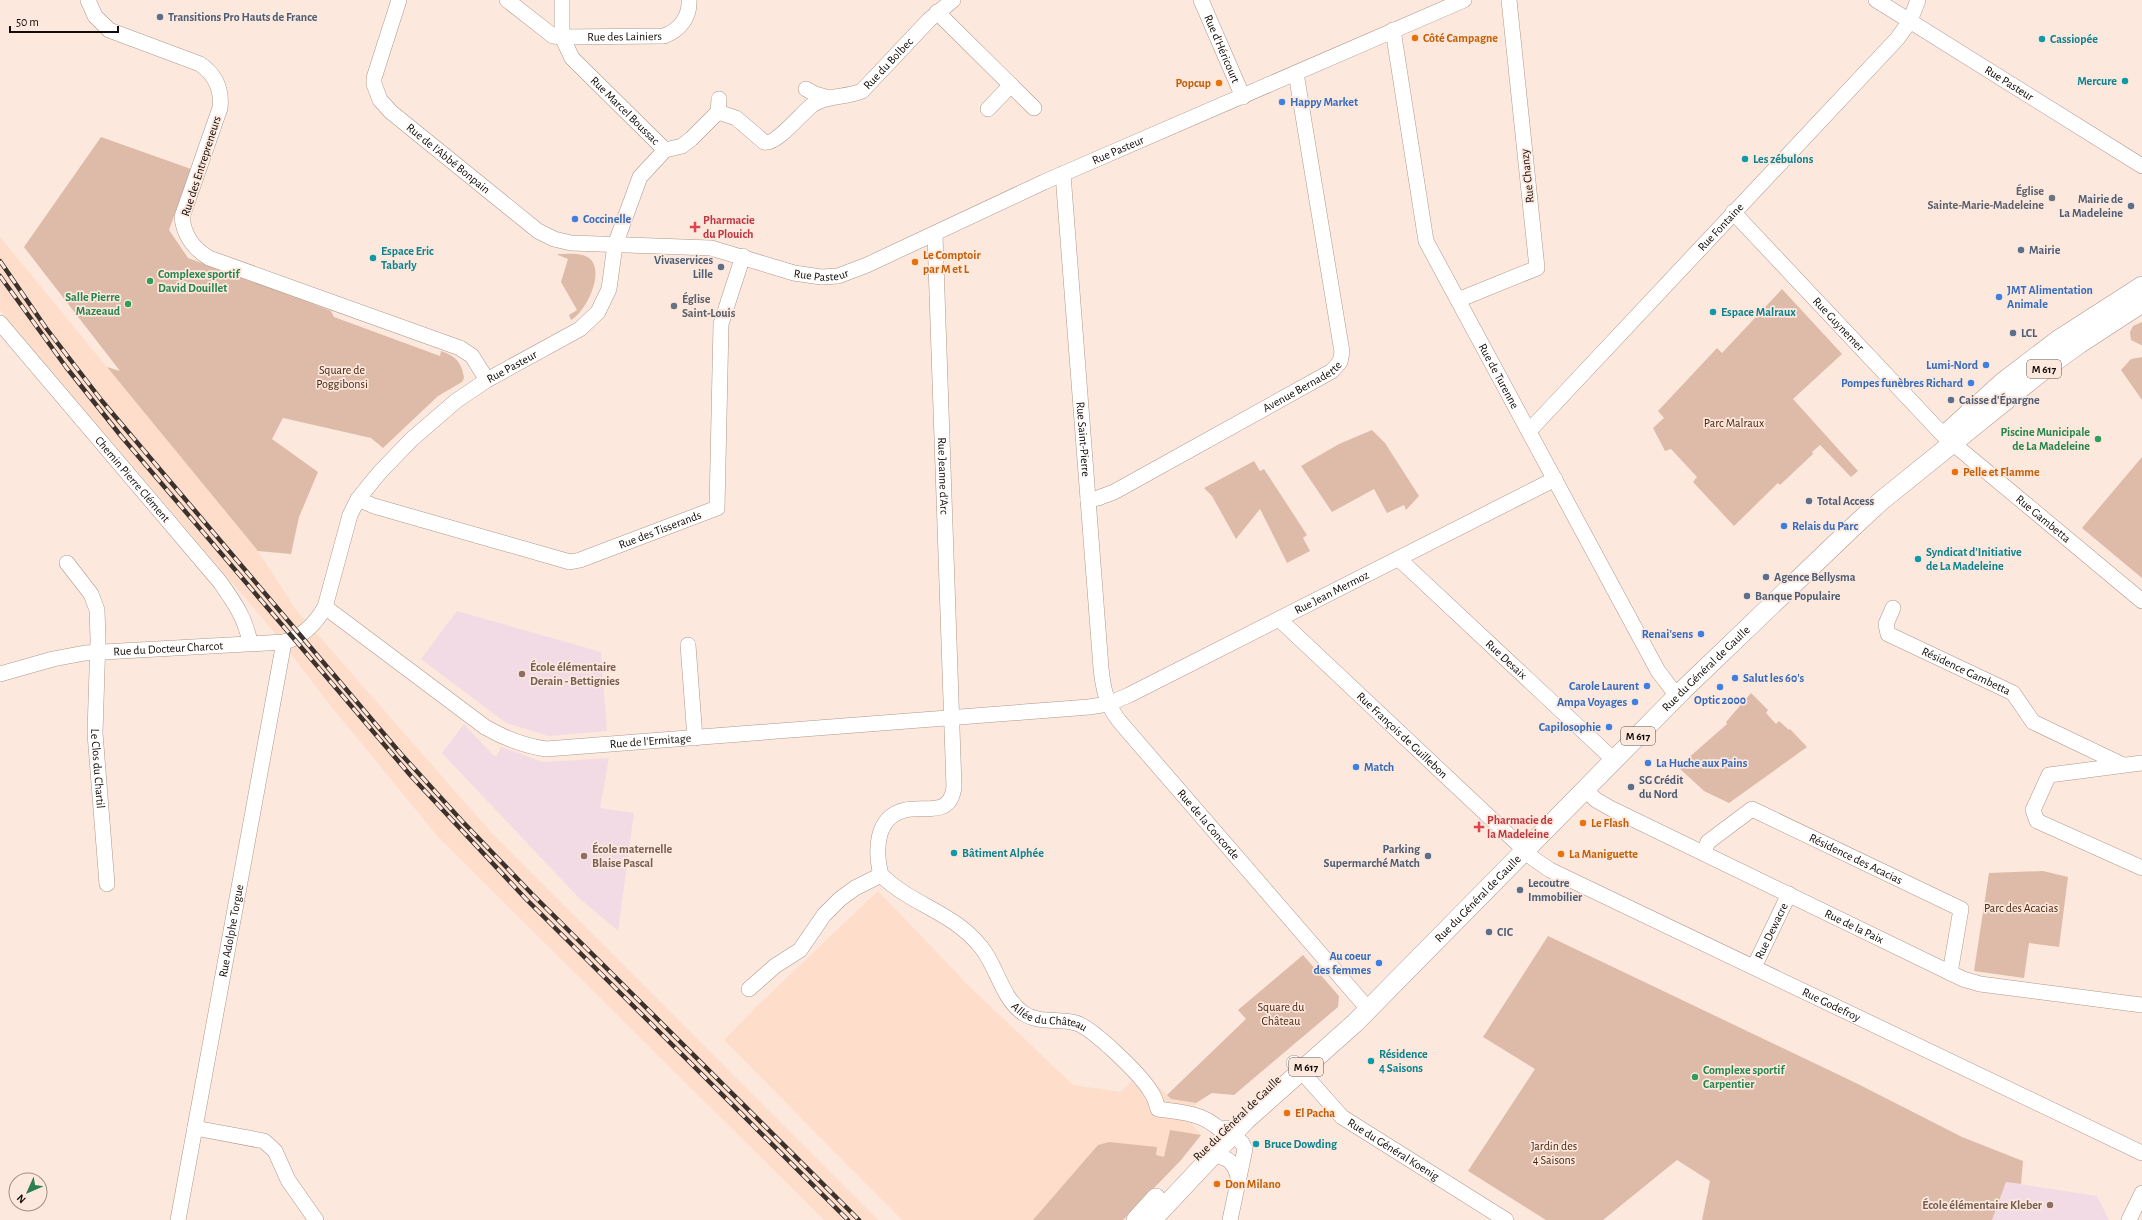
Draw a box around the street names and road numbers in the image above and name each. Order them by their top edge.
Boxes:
street label: Rue d'Héricourt [1202,13,1242,85]
street label: Rue des Lainiers [587,30,662,43]
street label: Rue du Bolbec [861,35,915,91]
street label: Rue Pasteur [1983,63,2036,103]
street label: Rue Marcel Boussac [588,74,662,147]
street label: Rue des Entrepreneurs [179,114,223,218]
street label: Rue de l'Abbé Bonpain [404,121,492,196]
street label: Rue Pasteur [1090,133,1146,166]
street label: Rue Chanzy [1518,148,1537,204]
street label: Rue Fontaine [1695,201,1746,253]
street label: Rue Pasteur [793,267,850,283]
street label: Rue Guynemer [1811,295,1867,353]
street label: Rue de Turenne [1476,341,1521,411]
street label: Rue Pasteur [485,348,539,385]
street label: Avenue Bernadette [1261,359,1344,414]
road number: M 617 [2027,360,2061,378]
street label: Rue Saint-Pierre [1075,401,1092,477]
street label: Chemin Pierre Clément [93,434,173,525]
street label: Rue Jeanne d'Arc [936,437,951,515]
street label: Rue Gambetta [2014,493,2073,545]
street label: Rue des Tisserands [617,509,703,551]
street label: Rue Jean Mermoz [1292,568,1371,616]
street label: Rue du Général de Gaulle [1660,623,1752,713]
street label: Rue Desaix [1483,637,1529,681]
street label: Rue du Docteur Charcot [113,639,224,657]
street label: Résidence Gambetta [1920,645,2013,697]
street label: Rue François de Guillebon [1355,690,1450,780]
road number: M 617 [1621,727,1655,745]
street label: Le Clos du Chartil [89,729,107,809]
street label: Rue de l'Ermitage [609,732,692,750]
street label: Rue de la Concorde [1175,787,1242,862]
street label: Résidence des Acacias [1807,831,1904,886]
street label: Rue du Général de Gaulle [1432,853,1523,944]
street label: Rue Adolphe Torgue [217,883,245,978]
street label: Rue Dewacre [1753,901,1790,961]
street label: Rue de la Paix [1823,907,1886,946]
street label: Rue Godefroy [1800,985,1862,1024]
street label: Allée du Château [1009,1000,1090,1034]
road number: M 617 [1289,1058,1323,1076]
street label: Rue du Général de Gaulle [1191,1073,1283,1163]
street label: Rue du Général Koenig [1346,1116,1441,1183]

